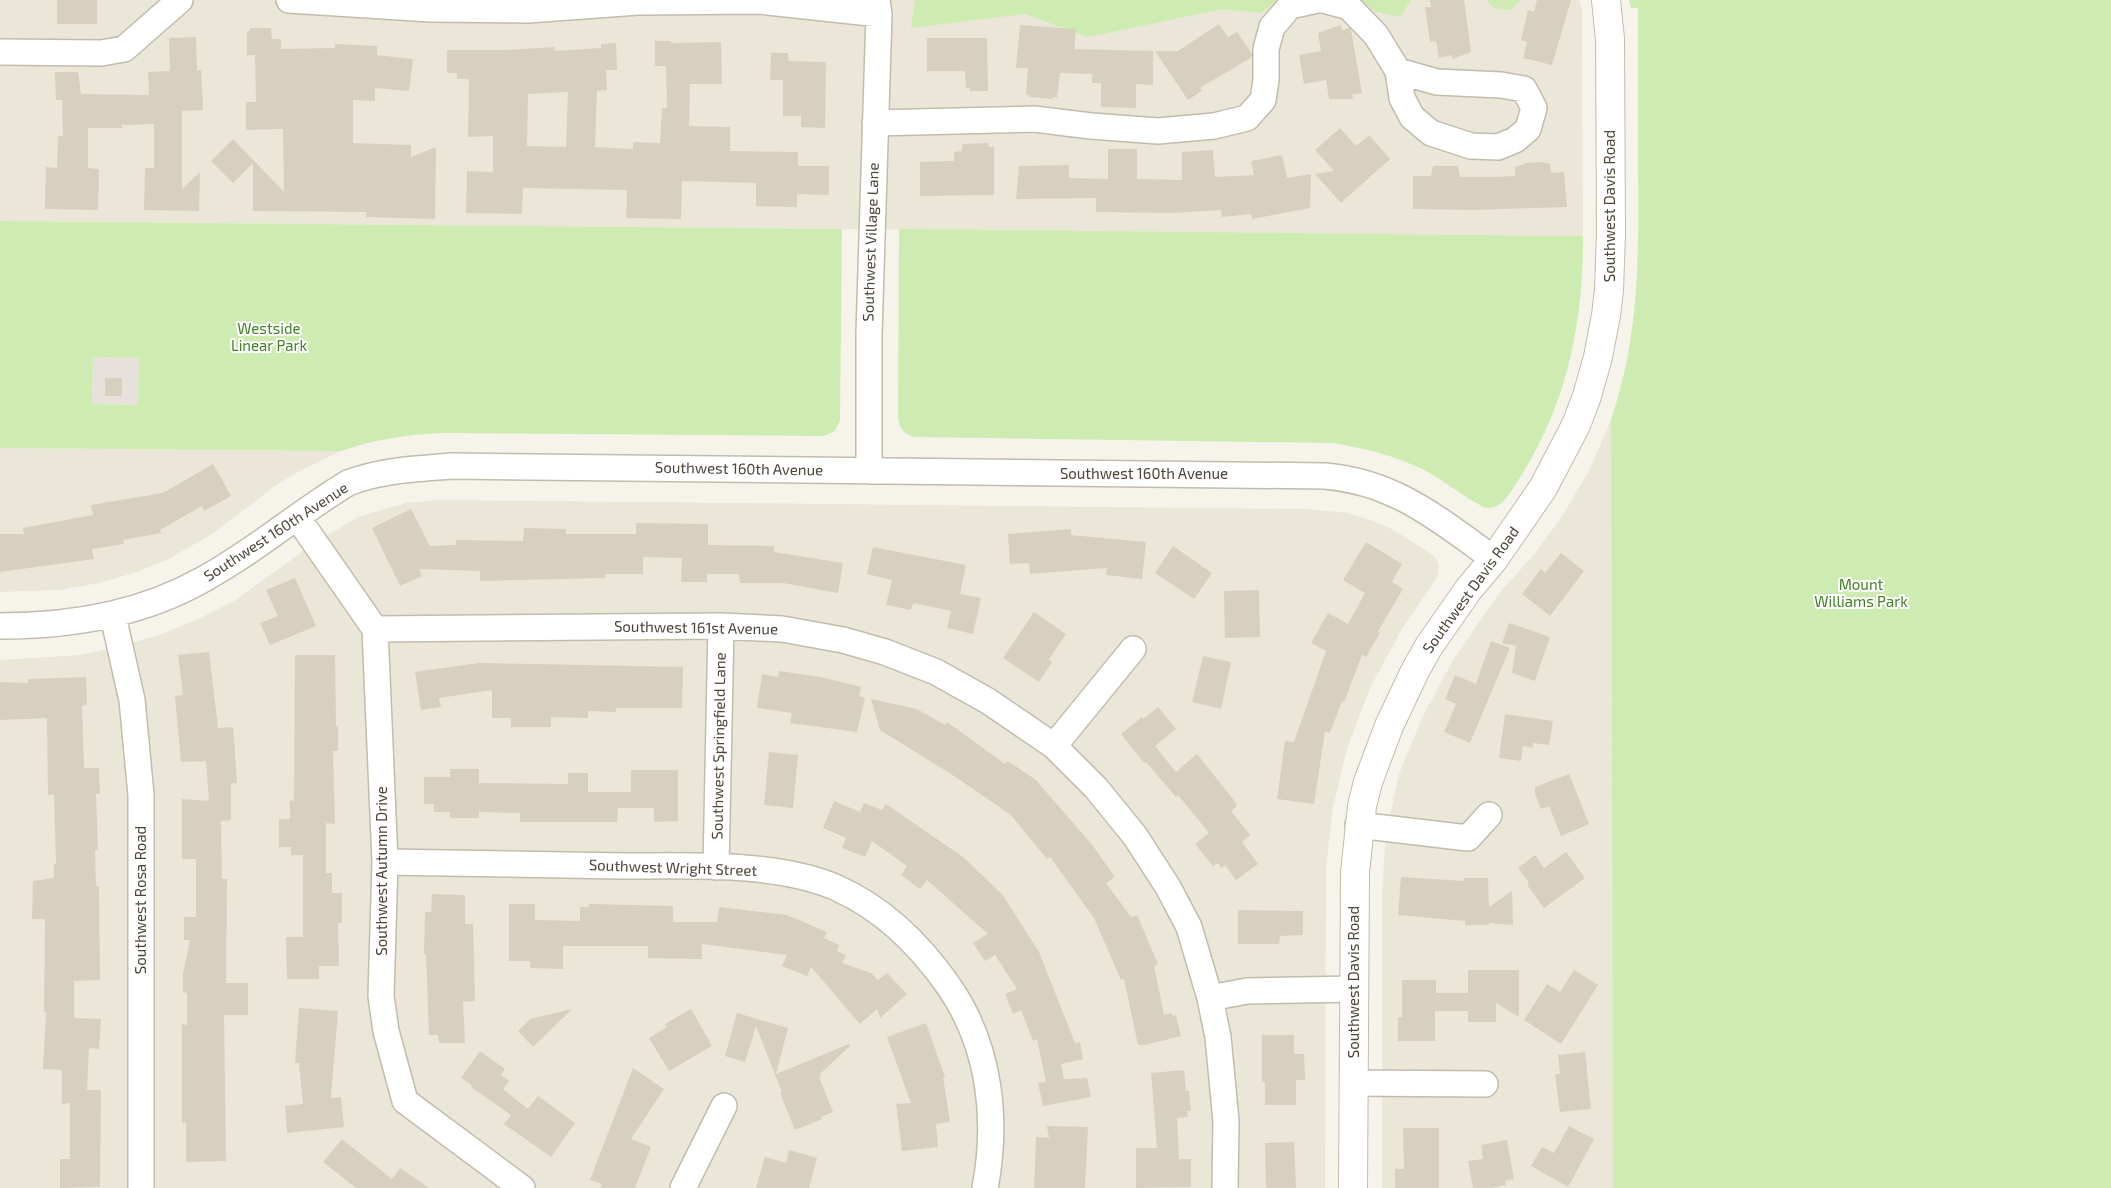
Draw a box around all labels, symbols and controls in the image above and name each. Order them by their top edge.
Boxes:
street label: Southwest Davis Road [1600,130,1618,282]
street label: Southwest Village Lane [858,162,882,322]
park label: Westside Linear Park [231,319,307,354]
street label: Southwest 160th Avenue [655,458,823,478]
street label: Southwest 160th Avenue [1060,464,1228,482]
street label: Southwest 160th Avenue [200,478,351,585]
street label: Southwest Davis Road [1418,522,1522,656]
park label: Mount Williams Park [1814,575,1908,610]
street label: Southwest 161st Avenue [614,617,778,637]
street label: Southwest Springfield Lane [707,652,729,840]
street label: Southwest Autumn Drive [372,786,390,956]
street label: Southwest Rosa Road [131,826,149,974]
street label: Southwest Wright Street [589,855,758,879]
street label: Southwest Davis Road [1344,906,1362,1058]

